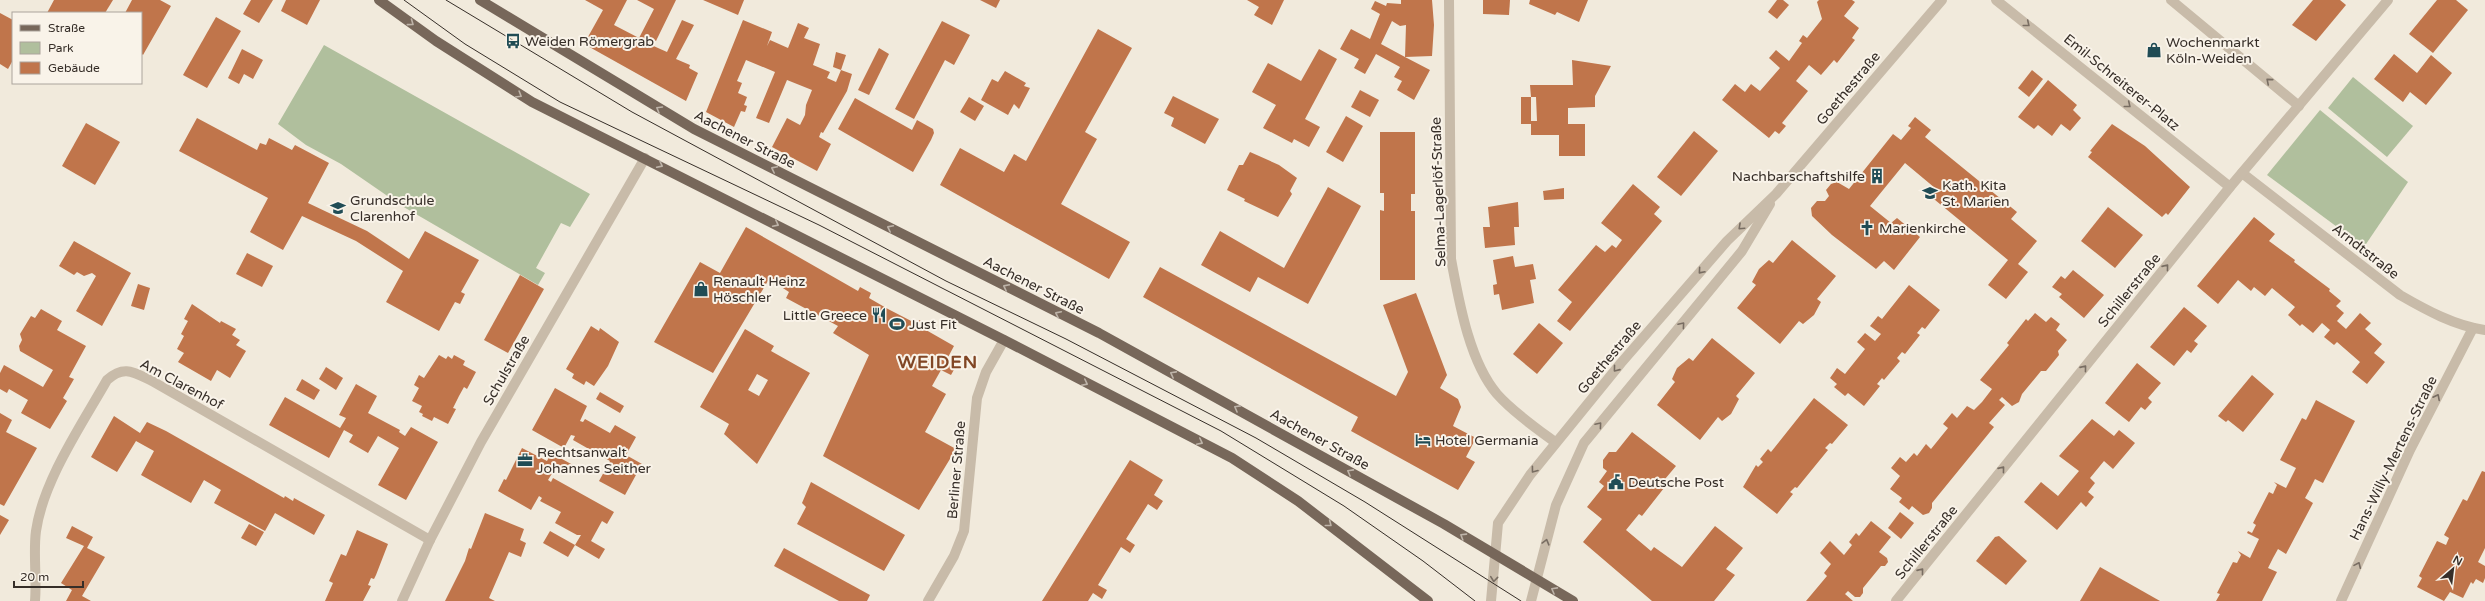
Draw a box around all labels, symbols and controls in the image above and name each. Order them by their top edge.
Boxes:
legend [12,12,142,84]
one-way arrow [406,18,413,25]
one-way arrow [2022,20,2029,27]
text: Straße [48,21,85,35]
street label: Emil-Schreiterer-Platz [2060,30,2183,135]
bus stop icon: Weiden Römergrab [504,32,522,50]
place label: Weiden Römergrab [525,33,654,50]
place label: Wochenmarkt Köln-Weiden [2166,34,2260,67]
text: Park [48,41,74,55]
shop icon: Wochenmarkt Köln-Weiden [2145,41,2163,59]
street label: Goethestraße [1813,48,1884,128]
text: Gebäude [48,61,100,75]
one-way arrow [2266,79,2274,86]
one-way arrow [515,90,522,97]
one-way arrow [2124,101,2131,108]
one-way arrow [656,106,664,113]
street label: Aachener Straße [691,107,798,172]
street label: Selma-Lagerlöf-Straße [1427,117,1450,267]
one-way arrow [656,161,664,168]
one-way arrow [771,166,779,174]
building icon: Nachbarschaftshilfe [1868,167,1886,185]
place label: Nachbarschaftshilfe [1732,168,1865,185]
place label: Kath. Kita St. Marien [1942,177,2010,210]
school or university icon: Kath. Kita St. Marien [1921,184,1939,202]
place label: Grundschule Clarenhof [350,192,435,225]
school or university icon: Grundschule Clarenhof [329,199,347,217]
one-way arrow [772,219,780,227]
church icon: Marienkirche [1858,219,1876,237]
place label: Marienkirche [1879,220,1966,237]
street label: Arndtstraße [2329,220,2403,283]
one-way arrow [1739,222,1746,229]
one-way arrow [887,225,895,233]
street label: Schillerstraße [2094,250,2164,331]
street label: Aachener Straße [980,253,1087,318]
one-way arrow [2161,265,2168,272]
one-way arrow [1699,266,1706,273]
place label: Renault Heinz Höschler [713,273,806,306]
shop icon: Renault Heinz Höschler [692,280,710,298]
one-way arrow [1003,285,1010,292]
restaurant icon: Little Greece [870,306,888,324]
place label: Little Greece [783,307,867,324]
one-way arrow [1055,311,1062,319]
sports icon: Just Fit [888,315,906,333]
place label: Just Fit [909,316,958,333]
street label: Goethestraße [1574,317,1645,397]
one-way arrow [1677,322,1684,330]
street label: Schulstraße [480,332,533,408]
district label: WEIDEN [898,351,978,373]
street label: Am Clarenhof [137,355,227,414]
one-way arrow [1613,364,1620,371]
one-way arrow [2079,366,2086,373]
one-way arrow [1170,371,1178,378]
street label: Hans-Willy-Mertens-Straße [2346,373,2441,543]
one-way arrow [1080,378,1088,386]
one-way arrow [2432,394,2440,402]
street label: Aachener Straße [1267,405,1372,474]
one-way arrow [1234,406,1241,413]
street label: Berliner Straße [944,420,969,520]
one-way arrow [1594,423,1601,430]
hotel icon: Hotel Germania [1414,431,1432,449]
place label: Hotel Germania [1435,432,1539,449]
one-way arrow [1196,437,1204,445]
place label: Rechtsanwalt Johannes Seither [537,444,652,477]
office icon: Rechtsanwalt Johannes Seither [516,451,534,469]
one-way arrow [1532,465,1539,472]
one-way arrow [1998,467,2005,474]
one-way arrow [1347,469,1354,476]
public building icon: Deutsche Post [1607,473,1625,491]
place label: Deutsche Post [1628,474,1725,491]
street label: Schillerstraße [1891,502,1961,583]
one-way arrow [1324,520,1331,527]
one-way arrow [1460,534,1467,541]
one-way arrow [1541,539,1550,546]
north arrow [2433,549,2473,589]
text: N [2451,553,2464,568]
one-way arrow [2353,562,2361,569]
scale bar [14,563,83,589]
one-way arrow [1916,568,1923,575]
text: 20 m [20,570,49,584]
one-way arrow [1490,576,1499,582]
one-way arrow [1551,588,1558,595]

